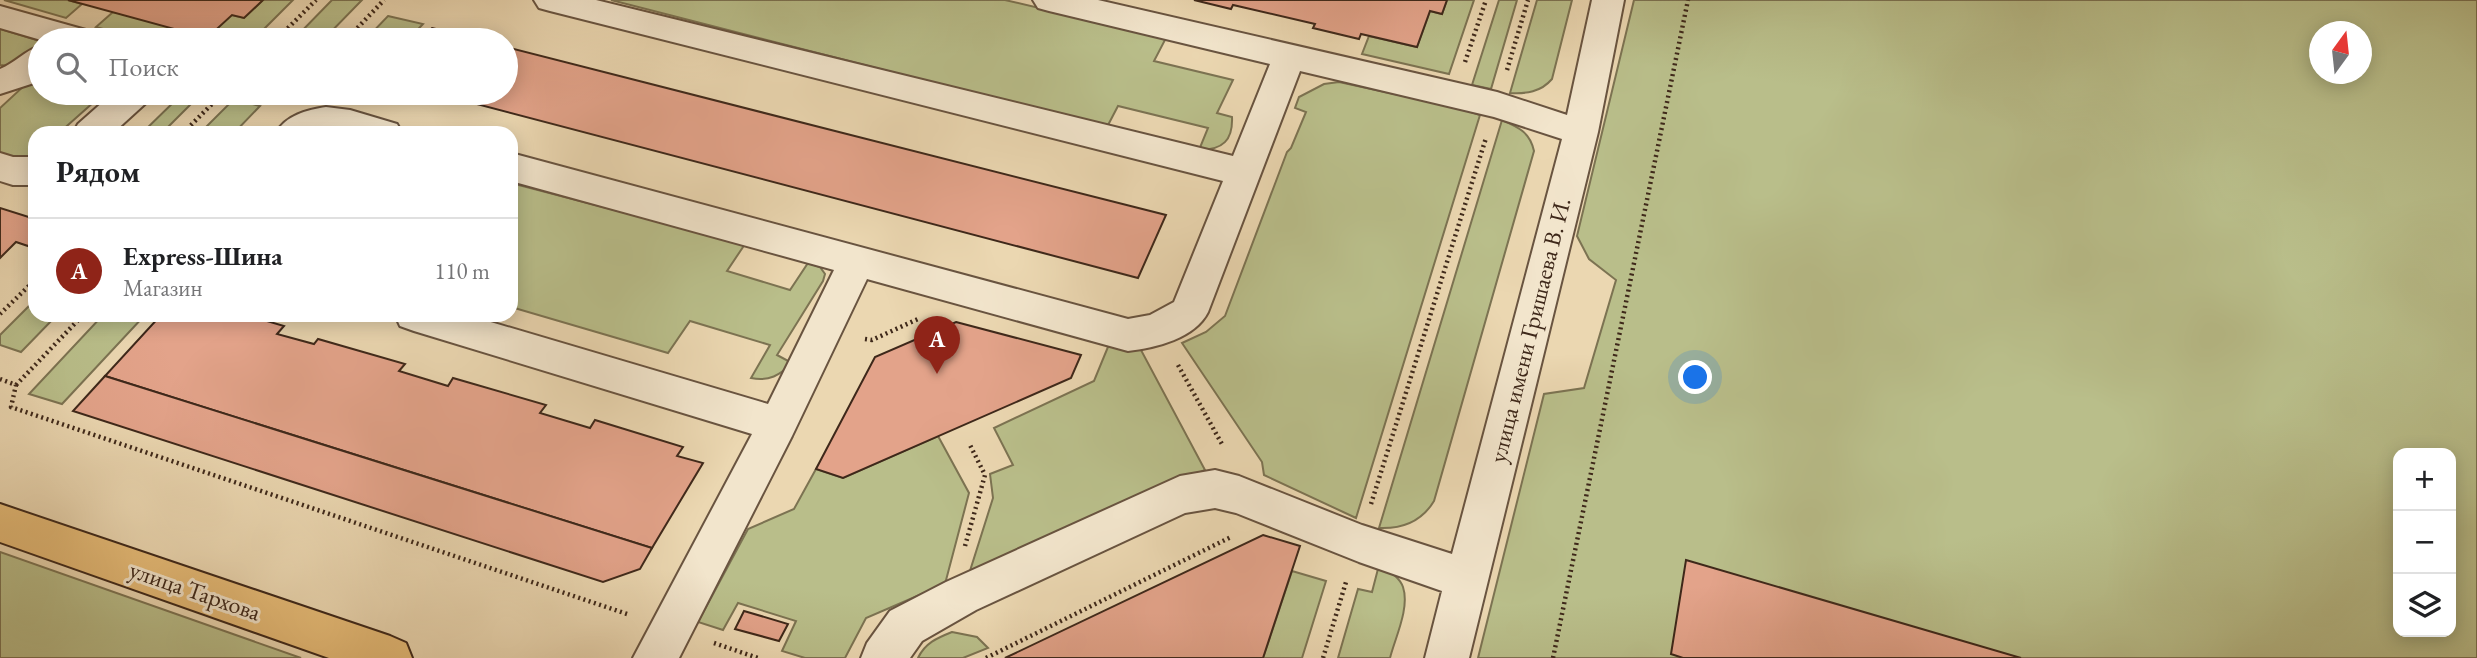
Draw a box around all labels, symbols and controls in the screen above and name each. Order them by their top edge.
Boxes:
north arrow [2309,21,2372,84]
search box [28,28,518,105]
icon: search [52,48,90,86]
text: Поиск [108,50,179,84]
text: Рядом [56,152,140,191]
street label: улица имени Гришаева В. И. [1482,194,1577,466]
text: Express-Шина [123,239,283,273]
text: A [71,256,87,286]
text: 110 m [434,256,490,286]
text: Магазин [123,273,202,303]
pin: A [914,316,960,374]
your location [1678,360,1712,394]
map controls [2393,448,2456,637]
button: + [2393,448,2456,511]
button: − [2393,511,2456,574]
street label: улица Тархова [125,554,265,628]
button: layers [2393,574,2456,637]

